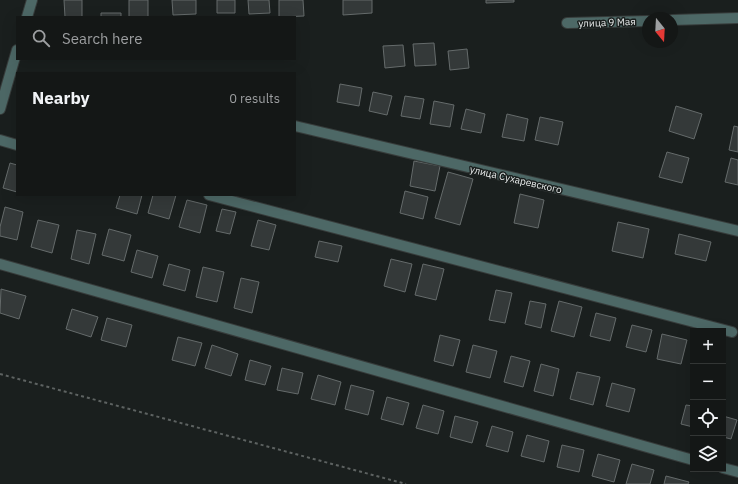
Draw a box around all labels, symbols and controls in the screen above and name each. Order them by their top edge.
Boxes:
north arrow [642,12,678,48]
street label: улица 9 Мая [578,15,636,30]
search box [16,16,296,60]
icon: search [30,27,52,49]
text: Search here [62,29,142,48]
text: Nearby [32,87,90,109]
text: 0 results [229,90,280,107]
street label: улица Сухаревского [469,163,564,197]
map controls [690,328,726,472]
button: + [690,328,726,364]
button: − [690,364,726,400]
button: locate [690,400,726,436]
button: layers [690,436,726,472]

